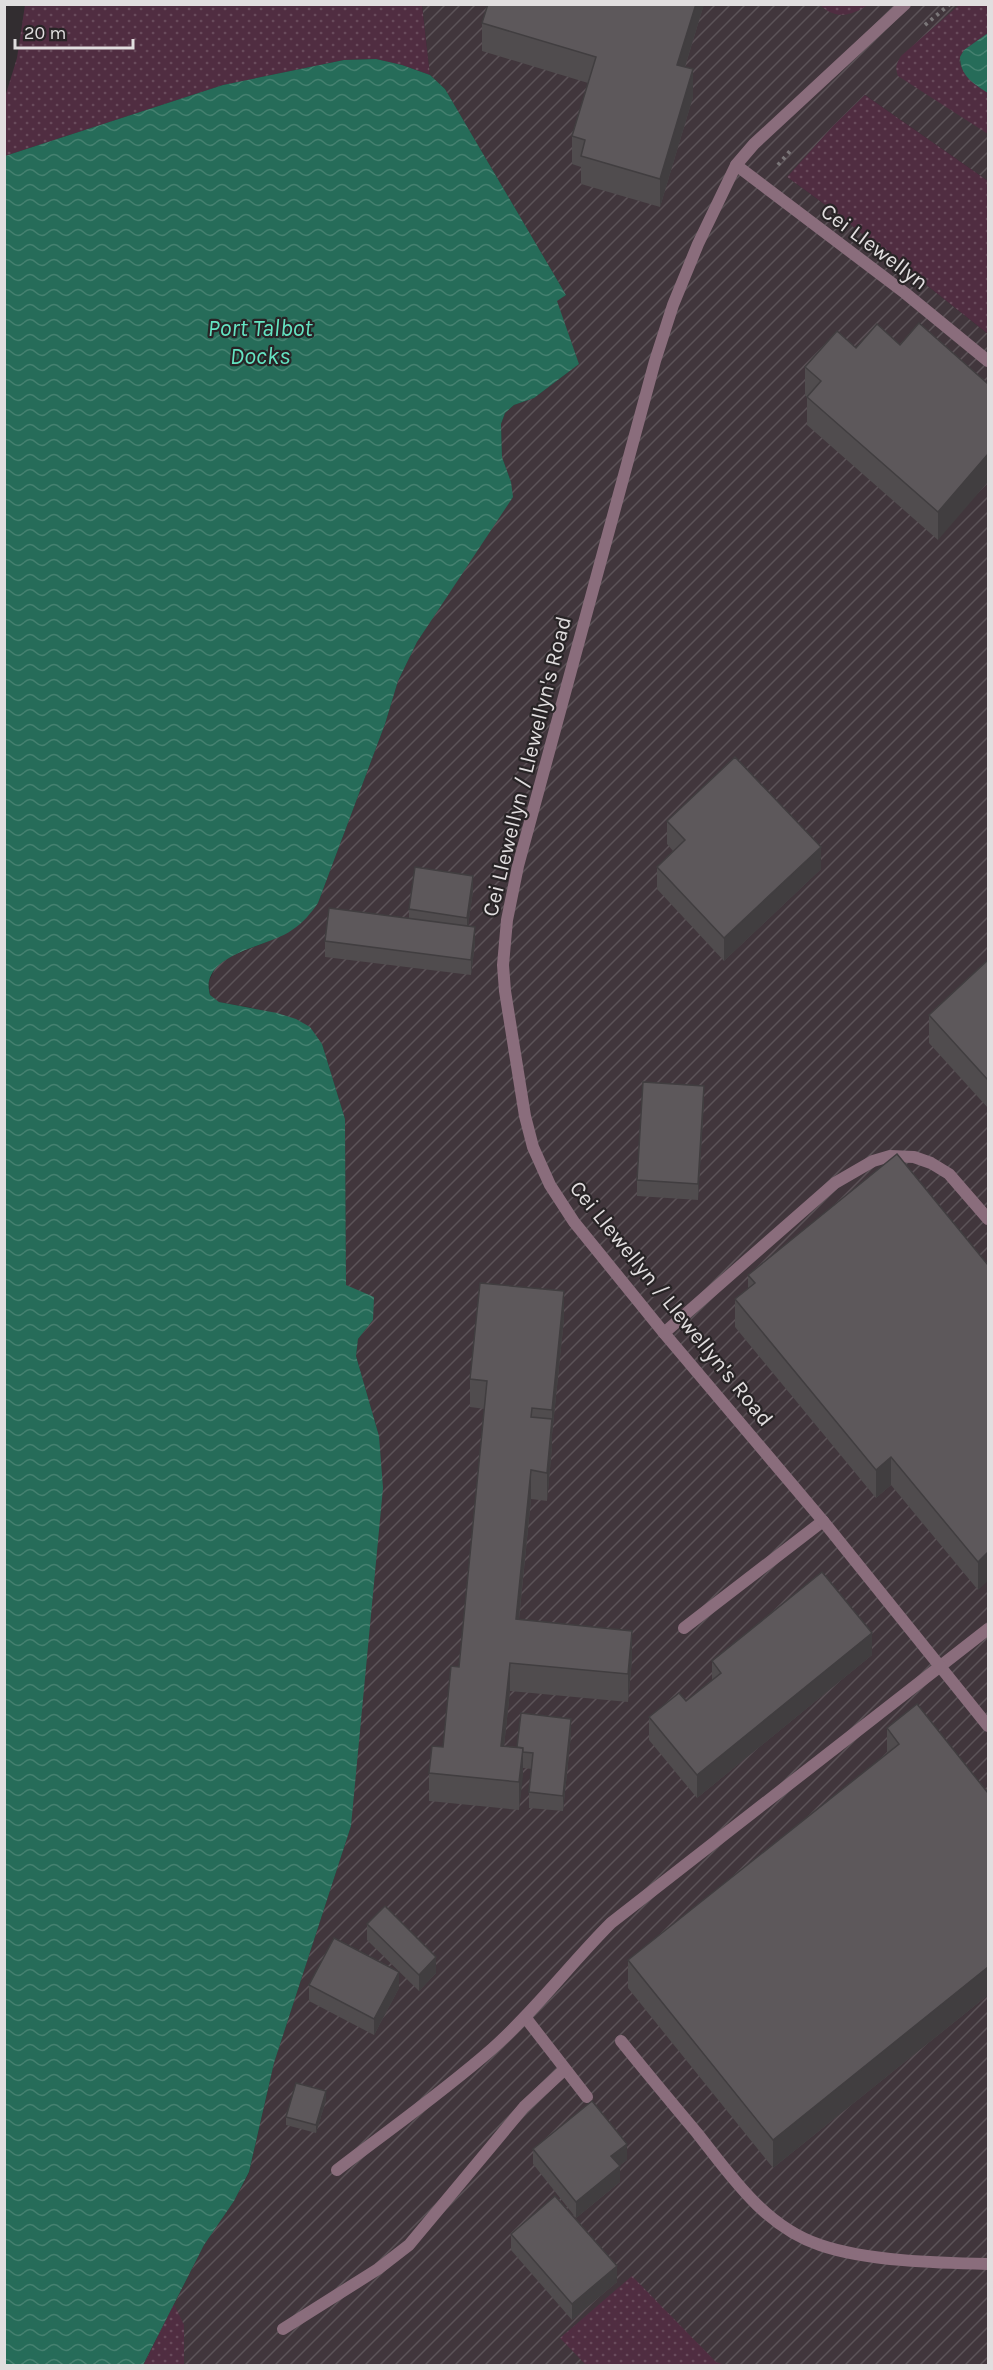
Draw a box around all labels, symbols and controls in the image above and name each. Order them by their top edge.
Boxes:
scale bar [15,12,134,50]
text: 20 m [24,22,66,44]
street label: Cei Llewellyn [816,198,933,296]
water label: Port Talbot Docks [208,314,313,370]
street label: Cei Llewellyn / Llewellyn's Road [477,613,577,919]
street label: Cei Llewellyn / Llewellyn's Road [564,1176,778,1432]

